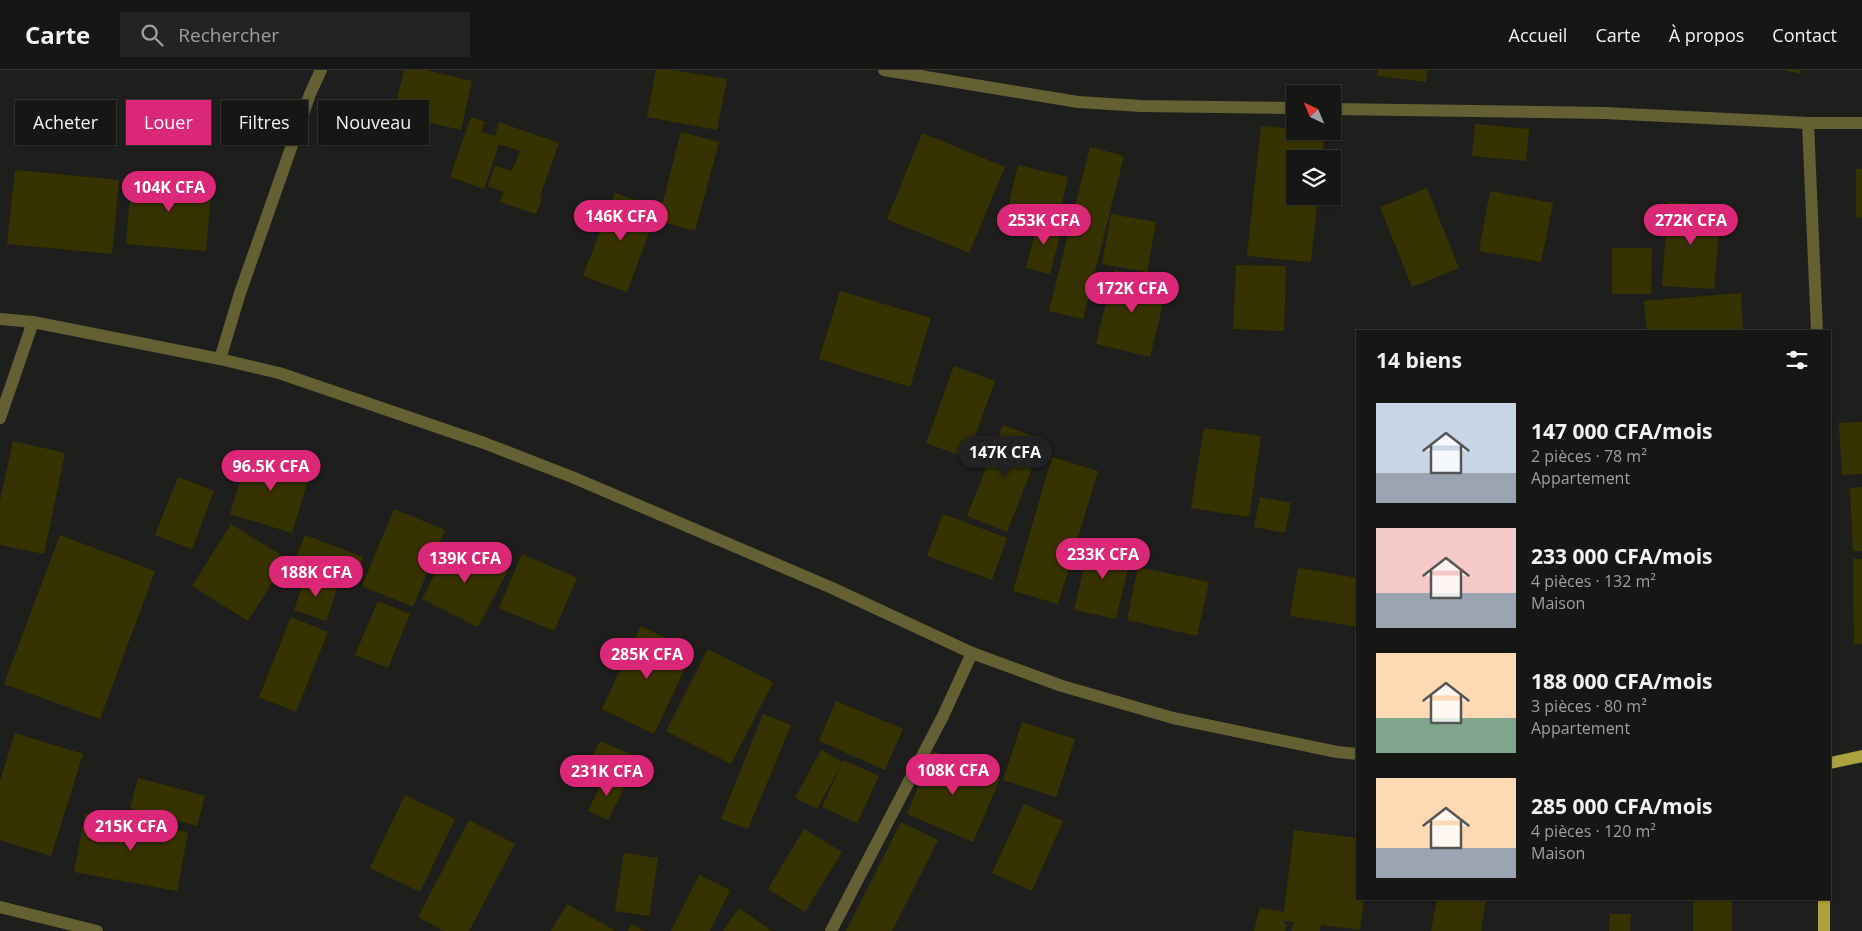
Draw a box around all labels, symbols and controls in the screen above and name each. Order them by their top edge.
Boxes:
search box [120,12,470,57]
text: Carte [25,18,90,51]
icon: search [138,21,166,49]
text: Rechercher [178,22,279,48]
text: Accueil [1509,23,1567,47]
text: Carte [1595,23,1641,47]
text: À propos [1669,23,1744,47]
text: Contact [1772,23,1837,47]
north arrow [1286,85,1341,140]
map controls [1286,85,1341,205]
chip: Acheter [15,100,116,145]
chip: Louer [126,100,211,145]
chip: Filtres [221,100,308,145]
chip: Nouveau [318,100,429,145]
button: layers [1286,150,1341,205]
pin: 104K CFA [117,170,221,213]
text: 104K CFA [133,176,205,198]
pin: 146K CFA [569,200,673,242]
pin: 253K CFA [992,204,1096,246]
pin: 272K CFA [1639,204,1743,246]
text: 146K CFA [585,205,657,227]
text: 253K CFA [1008,209,1080,231]
text: 272K CFA [1655,209,1727,231]
pin: 172K CFA [1080,272,1184,314]
text: 172K CFA [1096,277,1168,299]
text: 14 biens [1376,346,1462,374]
icon: filters [1783,346,1811,374]
text: 147 000 CFA/mois [1531,417,1713,445]
icon: home [1416,423,1476,483]
pin: 147K CFA [953,436,1057,478]
text: 147K CFA [969,441,1041,463]
text: 2 pièces · 78 m² [1531,445,1647,467]
pin: 96.5K CFA [214,450,328,492]
text: 96.5K CFA [233,455,309,477]
text: Appartement [1531,467,1630,489]
pin: 233K CFA [1051,538,1155,580]
pin: 139K CFA [413,542,517,584]
text: 233 000 CFA/mois [1531,542,1713,570]
text: 233K CFA [1067,543,1139,565]
text: 139K CFA [429,547,501,569]
icon: home [1416,548,1476,608]
pin: 188K CFA [264,556,368,598]
text: 188K CFA [280,561,352,583]
text: 4 pièces · 132 m² [1531,570,1656,592]
text: Maison [1531,592,1585,614]
pin: 285K CFA [595,638,699,680]
text: 285K CFA [611,643,683,665]
text: 188 000 CFA/mois [1531,667,1713,695]
icon: home [1416,673,1476,733]
text: 3 pièces · 80 m² [1531,695,1647,717]
text: Appartement [1531,717,1630,739]
pin: 231K CFA [555,754,659,797]
pin: 108K CFA [901,754,1005,796]
text: 108K CFA [917,759,989,781]
text: 231K CFA [571,760,643,782]
text: 285 000 CFA/mois [1531,792,1713,820]
icon: home [1416,798,1476,858]
pin: 215K CFA [79,810,183,852]
text: 215K CFA [95,815,167,837]
text: 4 pièces · 120 m² [1531,820,1656,842]
text: Maison [1531,842,1585,864]

